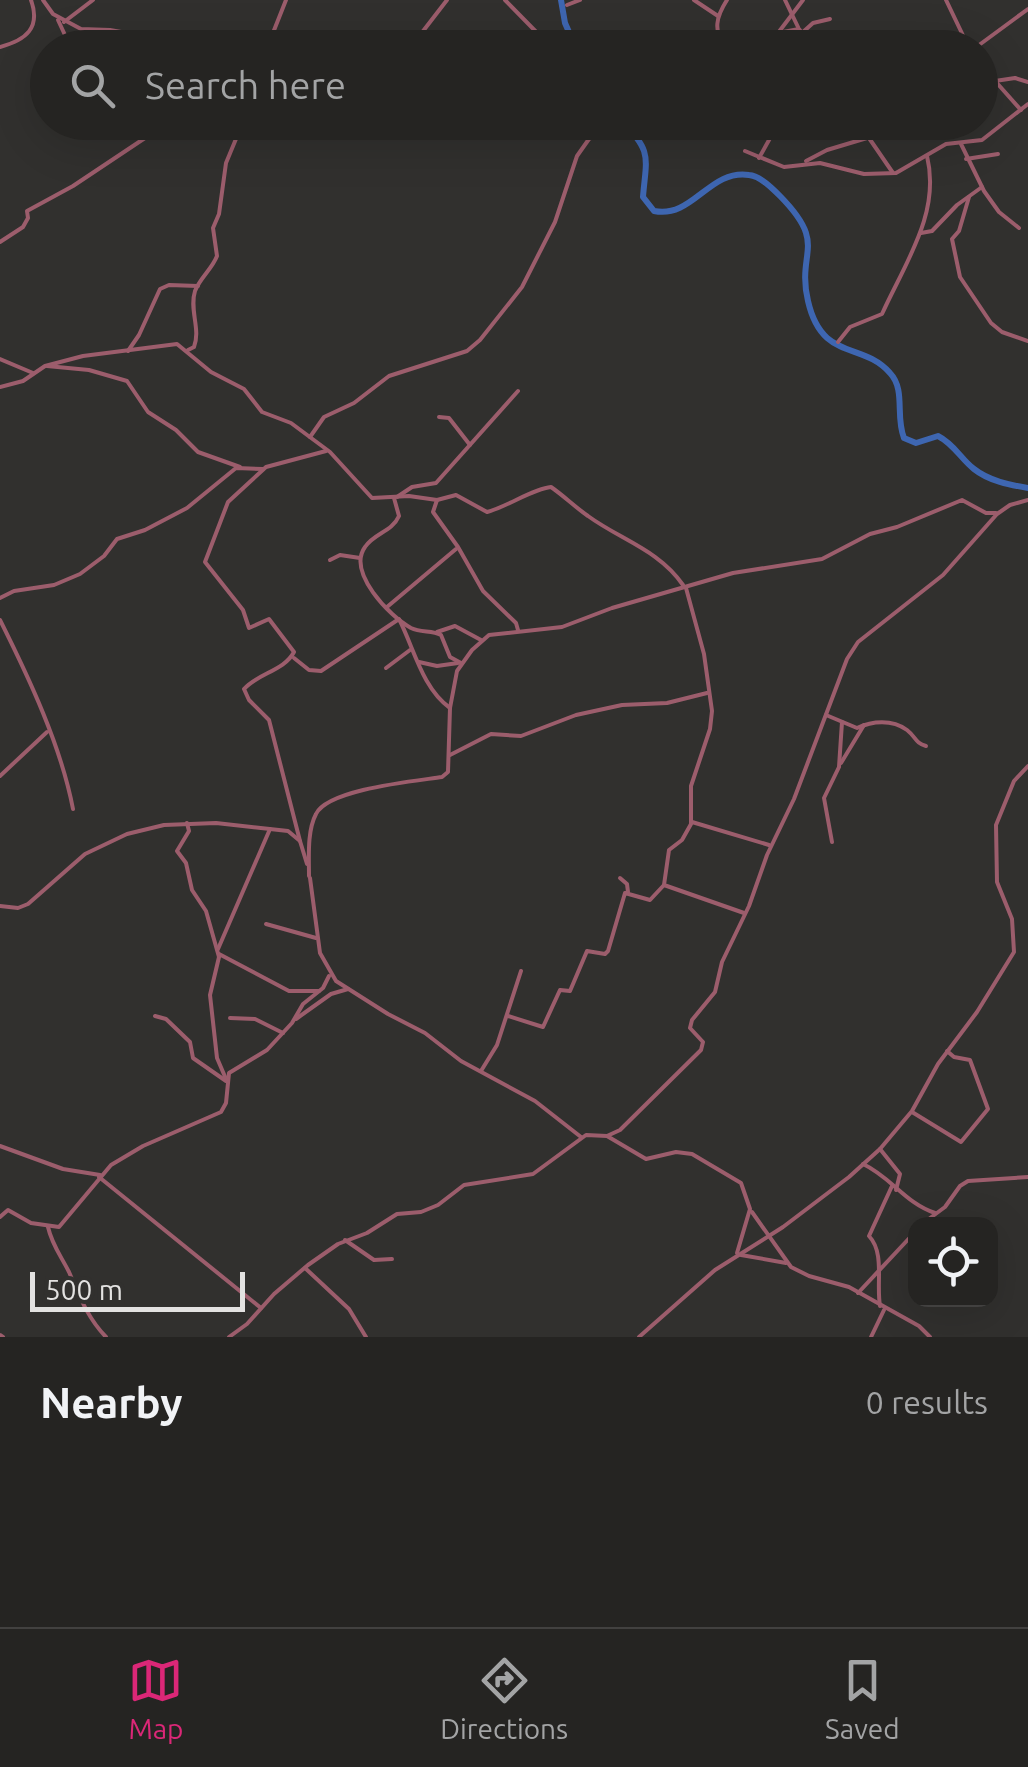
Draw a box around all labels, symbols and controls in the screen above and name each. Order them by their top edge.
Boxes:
search box [30,30,998,140]
icon: search [65,58,120,113]
text: Search here [145,64,346,106]
map controls [908,1217,998,1307]
button: locate [908,1217,998,1307]
scale bar [30,1267,245,1312]
text: 500 m [45,1274,123,1305]
text: Nearby [40,1379,183,1426]
text: 0 results [866,1384,988,1420]
tab: Map [128,1653,184,1744]
tab: Directions [440,1653,568,1744]
tab: Saved [825,1653,900,1744]

